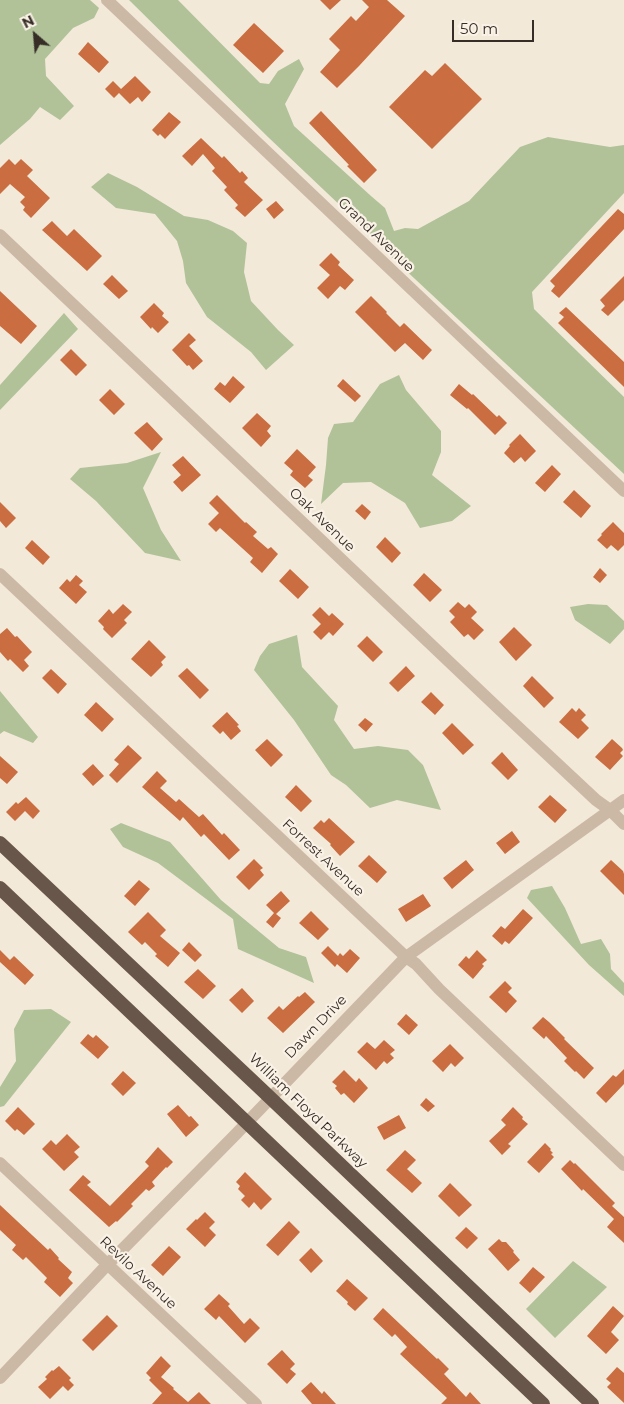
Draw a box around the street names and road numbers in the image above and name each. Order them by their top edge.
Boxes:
street label: Grand Avenue [334,194,418,276]
street label: Oak Avenue [286,484,358,556]
street label: Forrest Avenue [279,816,367,900]
street label: Dawn Drive [282,992,350,1062]
street label: William Floyd Parkway [245,1050,371,1172]
street label: Revilo Avenue [96,1233,180,1313]

